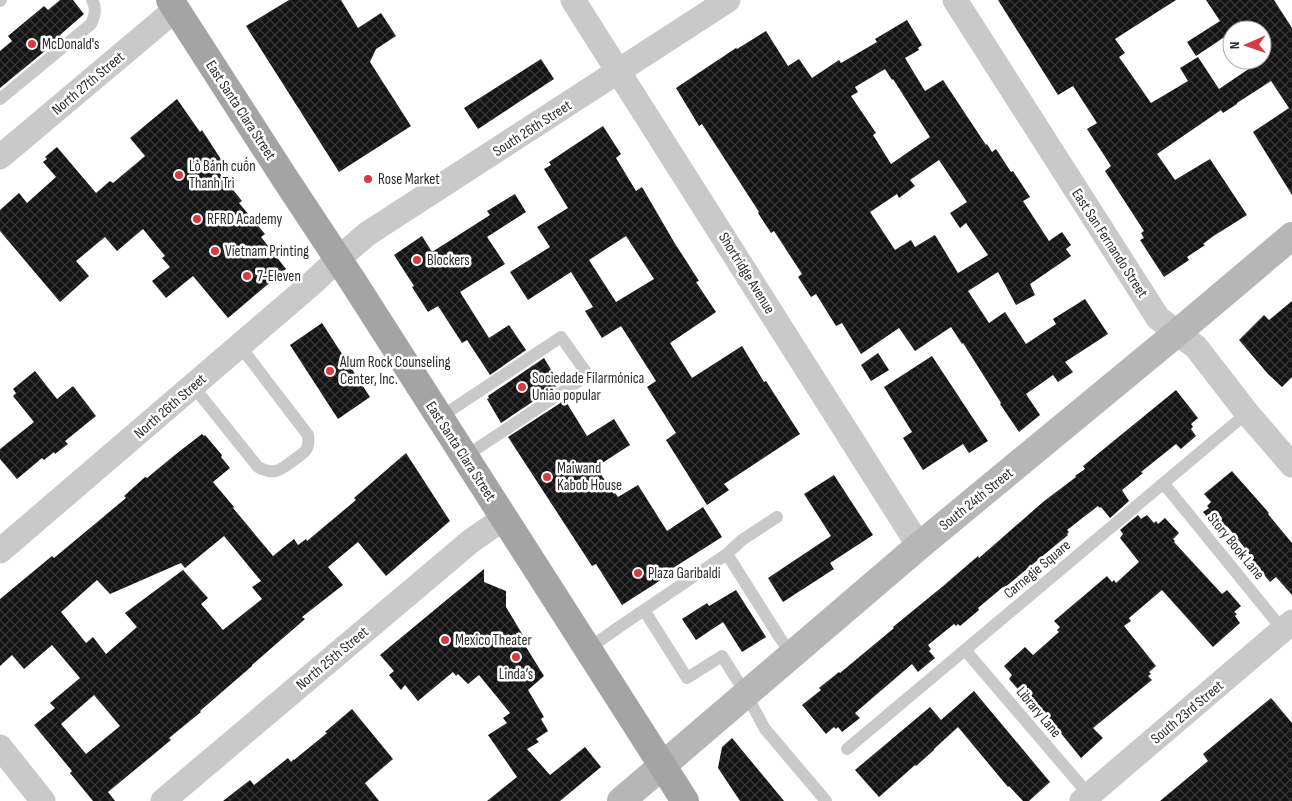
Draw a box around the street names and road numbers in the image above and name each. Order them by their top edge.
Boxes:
street label: North 27th Street [48,47,129,119]
street label: East Santa Clara Street [201,57,280,164]
street label: South 26th Street [489,96,576,161]
street label: East San Fernando Street [1067,185,1152,302]
street label: Shortridge Avenue [714,229,779,318]
street label: North 26th Street [130,370,211,443]
street label: East Santa Clara Street [421,398,500,505]
street label: South 24th Street [935,464,1017,535]
street label: Story Book Lane [1203,509,1268,584]
street label: Carnegie Square [1000,536,1075,603]
street label: North 25th Street [292,622,373,694]
street label: South 23rd Street [1147,676,1228,748]
street label: Library Lane [1012,683,1065,742]

